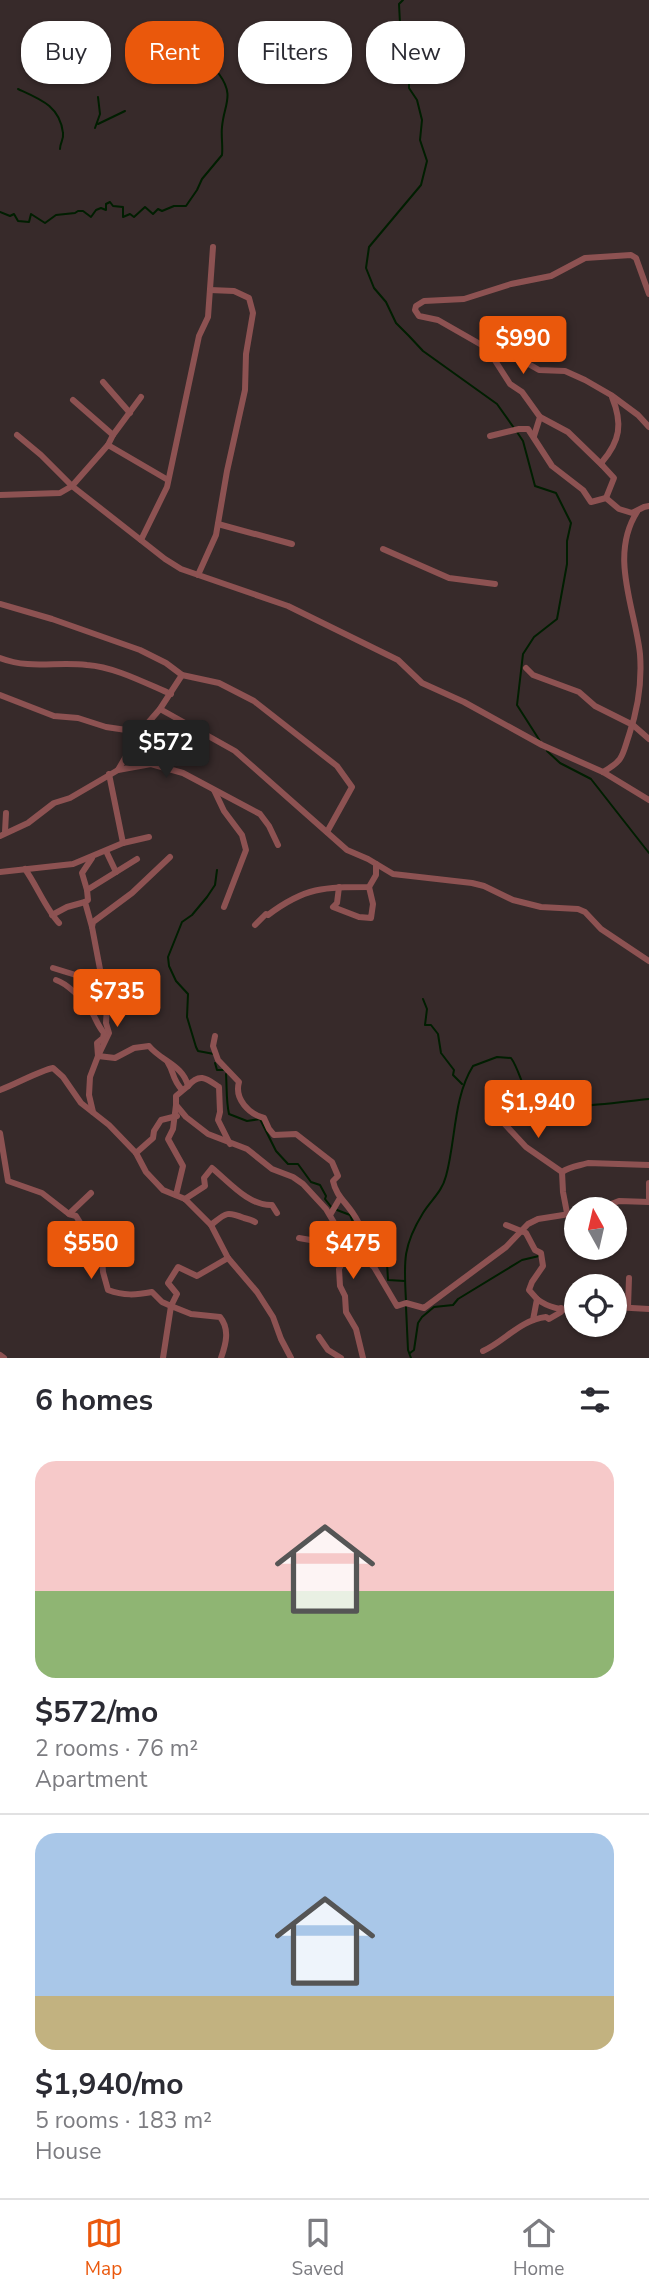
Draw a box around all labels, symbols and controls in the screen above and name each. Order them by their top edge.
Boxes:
chip: Buy [21,21,111,84]
chip: Rent [125,21,224,84]
chip: Filters [238,21,352,84]
chip: New [366,21,465,84]
pin: $990 [482,316,564,376]
text: $990 [495,323,551,354]
pin: $572 [125,720,207,780]
text: $572 [138,727,194,758]
pin: $735 [76,970,158,1029]
text: $735 [89,976,145,1007]
pin: $1,940 [481,1080,595,1140]
text: $1,940 [501,1087,575,1118]
north arrow [564,1197,626,1260]
map controls [564,1197,627,1337]
pin: $550 [50,1222,132,1281]
pin: $475 [312,1222,394,1281]
text: $550 [63,1228,119,1259]
text: $475 [325,1228,381,1259]
button: locate [564,1274,627,1337]
text: 6 homes [35,1380,153,1421]
icon: filters [576,1381,614,1419]
icon: home [262,1506,388,1632]
text: $572/mo [35,1692,158,1733]
text: 2 rooms · 76 m² [35,1733,198,1764]
text: Apartment [35,1764,147,1795]
icon: home [262,1878,388,2004]
text: $1,940/mo [35,2064,184,2105]
text: 5 rooms · 183 m² [35,2105,212,2136]
text: House [35,2136,102,2167]
tab: Map [85,2214,123,2282]
tab: Saved [292,2214,344,2282]
tab: Home [513,2214,564,2282]

